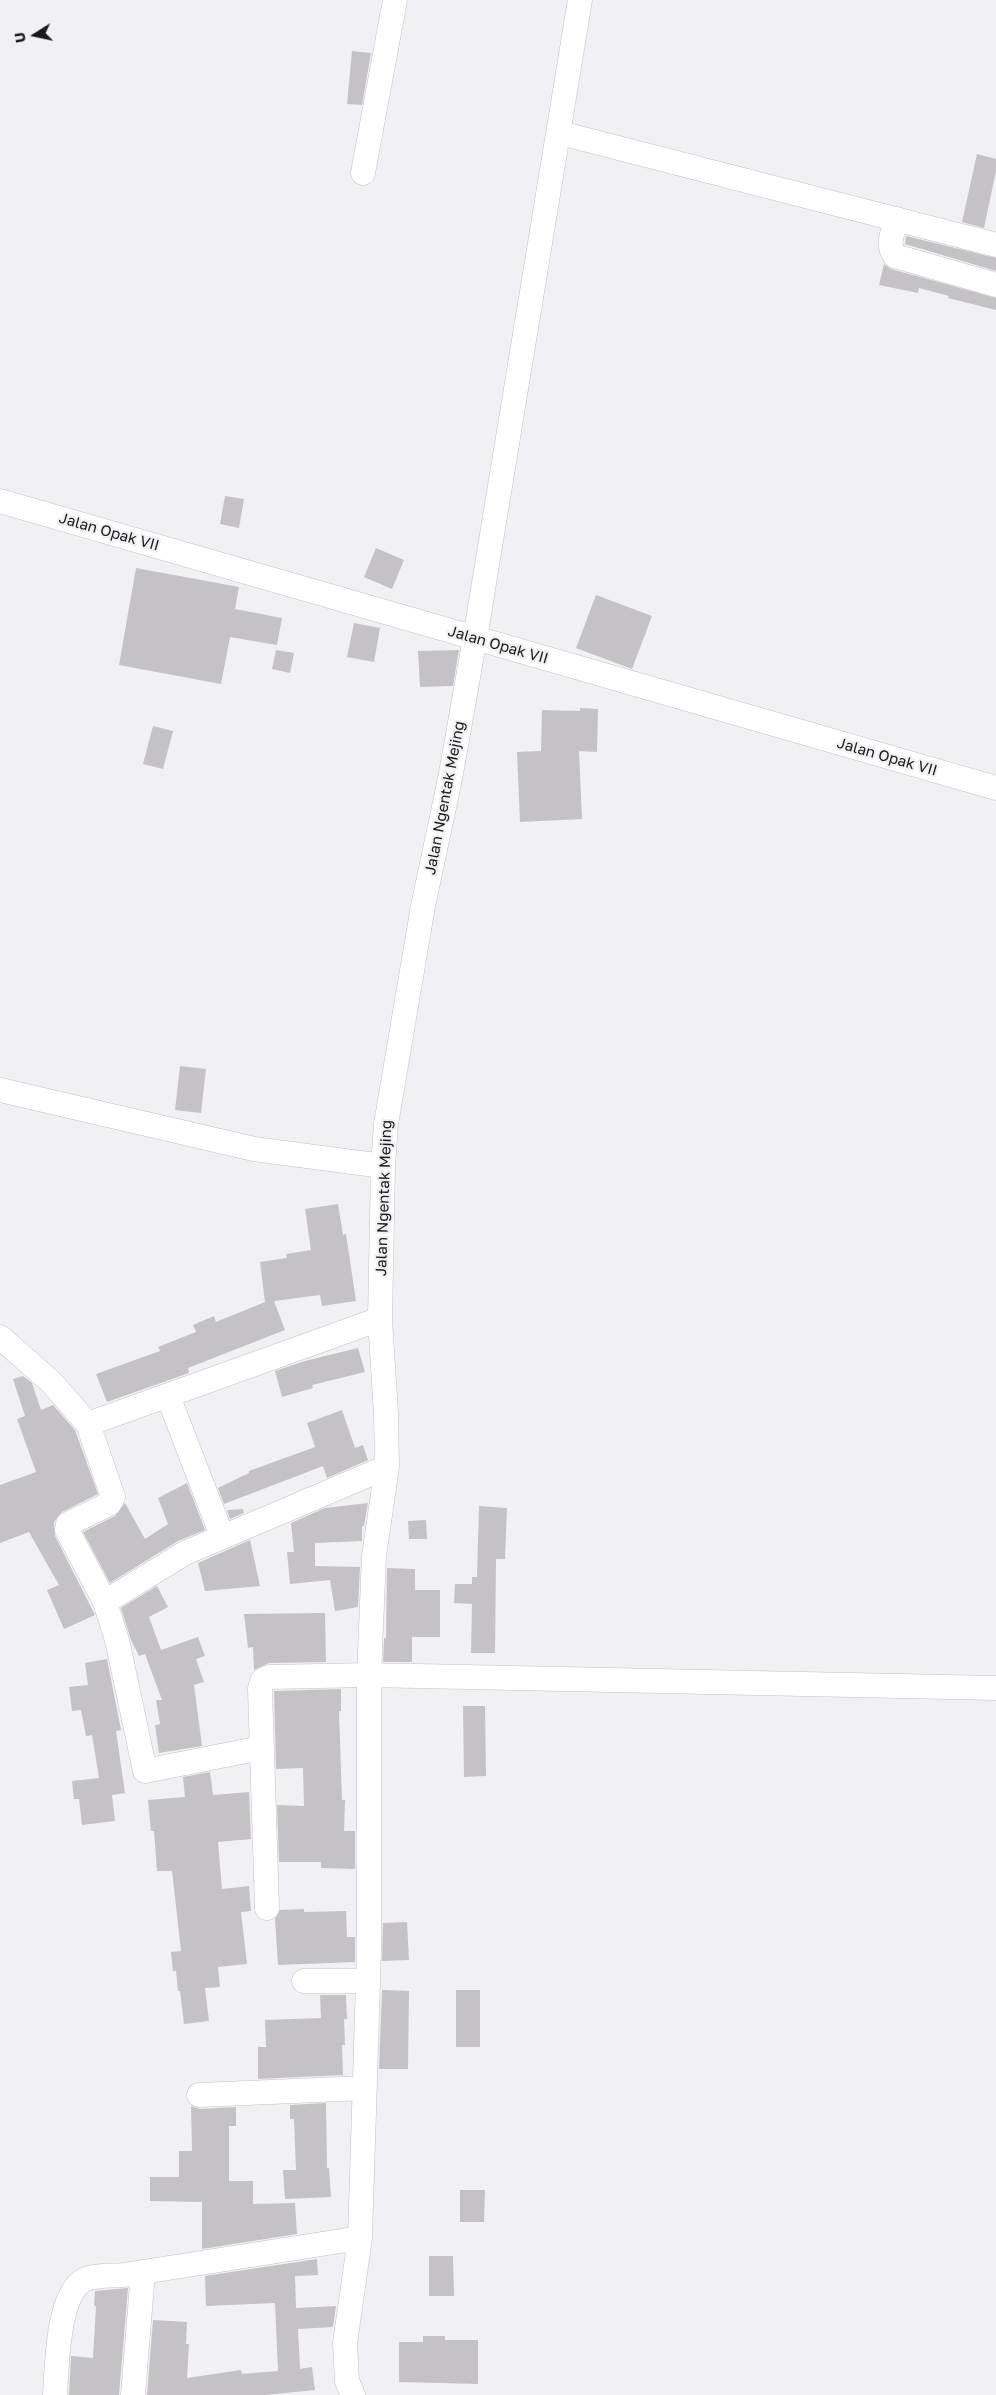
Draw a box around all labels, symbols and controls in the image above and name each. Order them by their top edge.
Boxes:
north arrow [10,10,60,60]
text: U [10,31,29,44]
street label: Jalan Opak VII [57,509,161,555]
street label: Jalan Opak VII [446,622,550,668]
street label: Jalan Ngentak Mejing [421,720,469,876]
street label: Jalan Opak VII [835,734,939,780]
street label: Jalan Ngentak Mejing [372,1120,396,1276]

